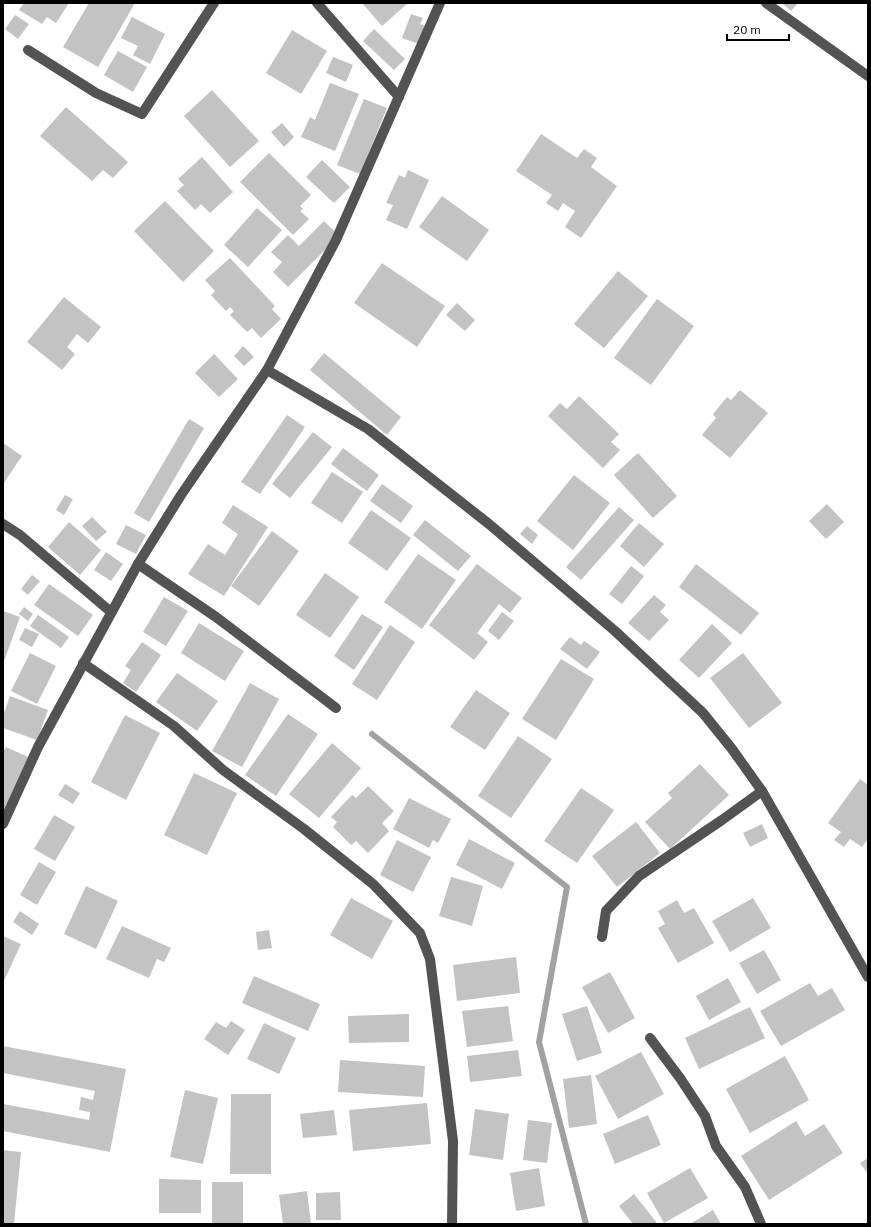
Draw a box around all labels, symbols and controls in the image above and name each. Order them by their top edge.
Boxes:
scale bar [727,16,789,42]
text: 20 m [733,22,761,37]

